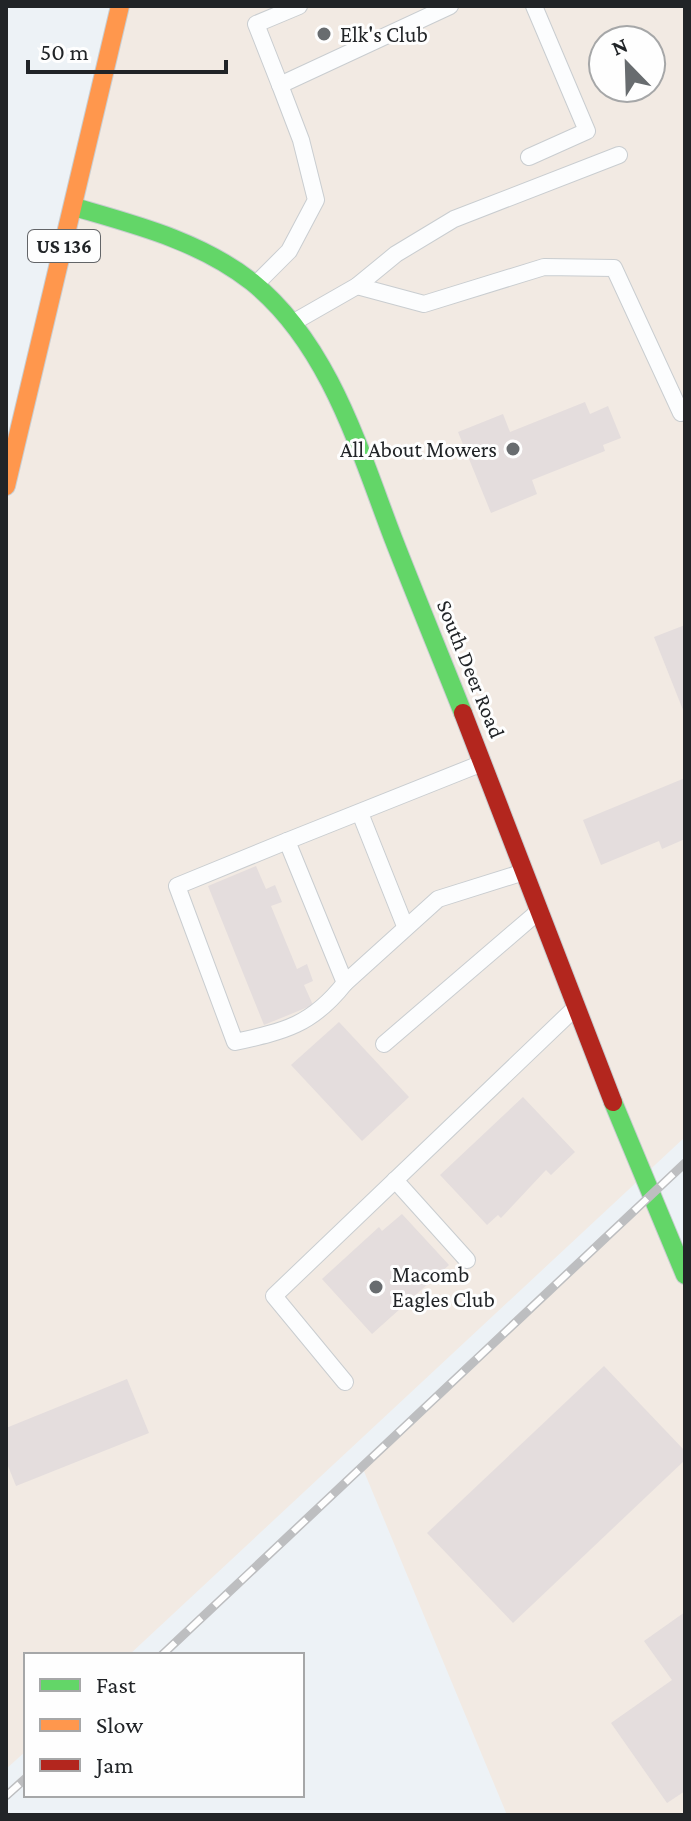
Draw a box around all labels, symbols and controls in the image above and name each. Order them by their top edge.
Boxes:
place label: Elk's Club [340,22,428,47]
scale bar [28,24,226,74]
north arrow [587,24,667,104]
marker: Elk's Club [315,25,333,43]
text: N [608,32,631,60]
text: 50 m [40,38,89,65]
road number: US 136 [28,230,100,262]
place label: All About Mowers [340,437,497,462]
marker: All About Mowers [504,440,522,458]
street label: South Deer Road [432,596,510,742]
place label: Macomb Eagles Club [392,1262,495,1312]
marker: Macomb Eagles Club [367,1278,385,1296]
legend [24,1653,304,1797]
text: Fast [96,1671,137,1698]
text: Slow [96,1711,143,1738]
text: Jam [94,1751,134,1778]

